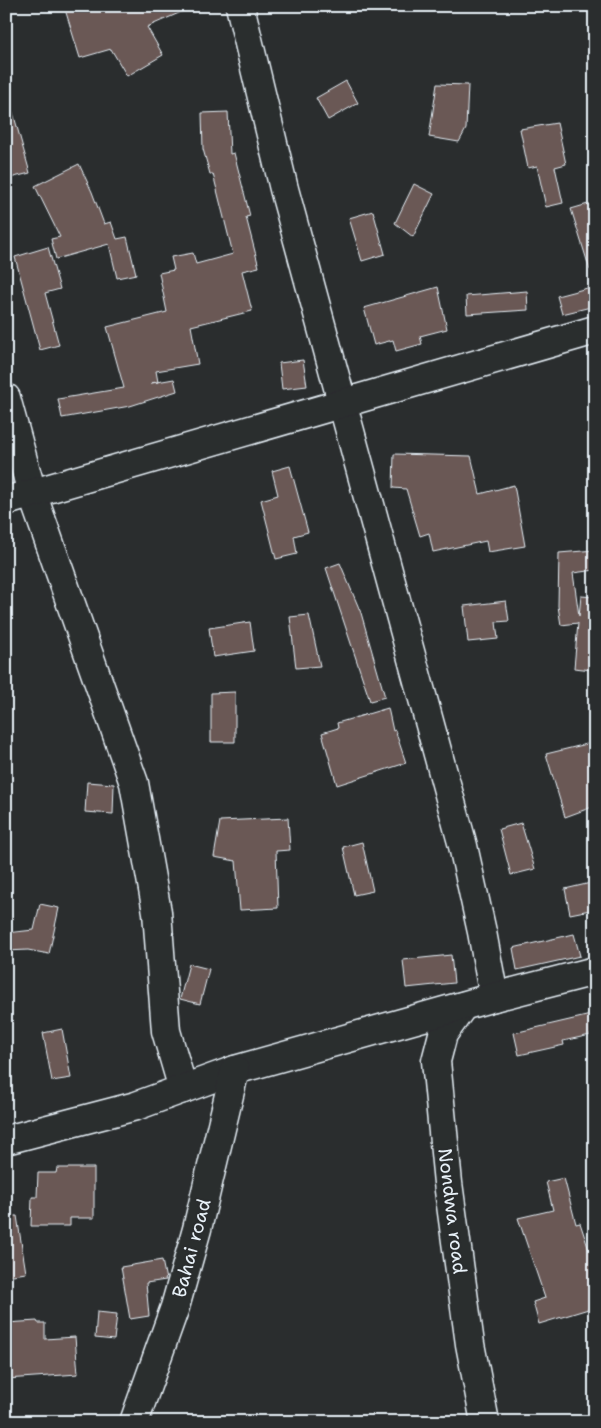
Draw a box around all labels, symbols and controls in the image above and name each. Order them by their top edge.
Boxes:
street label: Nondwa road [432,1147,473,1276]
street label: Bahai road [166,1196,217,1300]

